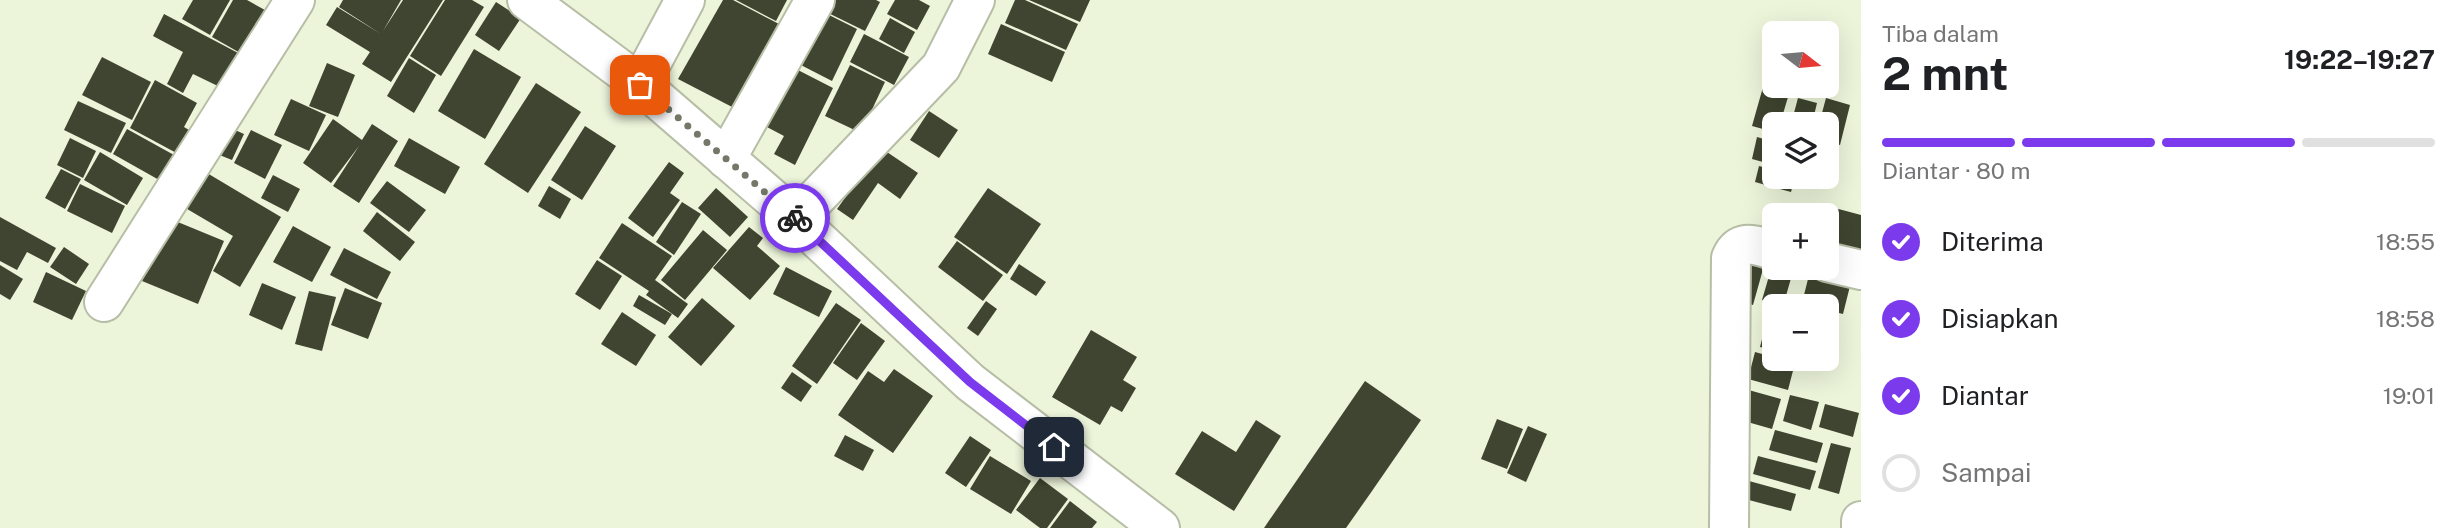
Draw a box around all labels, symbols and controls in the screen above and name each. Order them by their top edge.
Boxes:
text: Tiba dalam [1882,20,1999,47]
north arrow [1762,21,1839,98]
map controls [1762,21,1839,371]
text: 19:22–19:27 [2284,44,2435,75]
text: 2 mnt [1882,46,2008,100]
pin [610,55,670,115]
icon: bag [621,66,659,104]
button: layers [1762,112,1839,189]
text: Diantar · 80 m [1882,157,2030,184]
courier [760,183,830,253]
icon: bike [776,199,814,237]
button: + [1762,203,1839,280]
icon: check [1882,223,1920,261]
text: Diterima [1941,226,2044,257]
text: 18:55 [2376,228,2435,255]
button: − [1762,294,1839,371]
icon: check [1882,300,1920,338]
text: Disiapkan [1941,303,2059,334]
text: 18:58 [2376,305,2435,332]
icon: check [1882,377,1920,415]
text: Diantar [1941,380,2029,411]
text: 19:01 [2383,382,2435,409]
pin [1024,417,1084,477]
icon: home [1035,428,1073,466]
text: Sampai [1941,457,2031,488]

